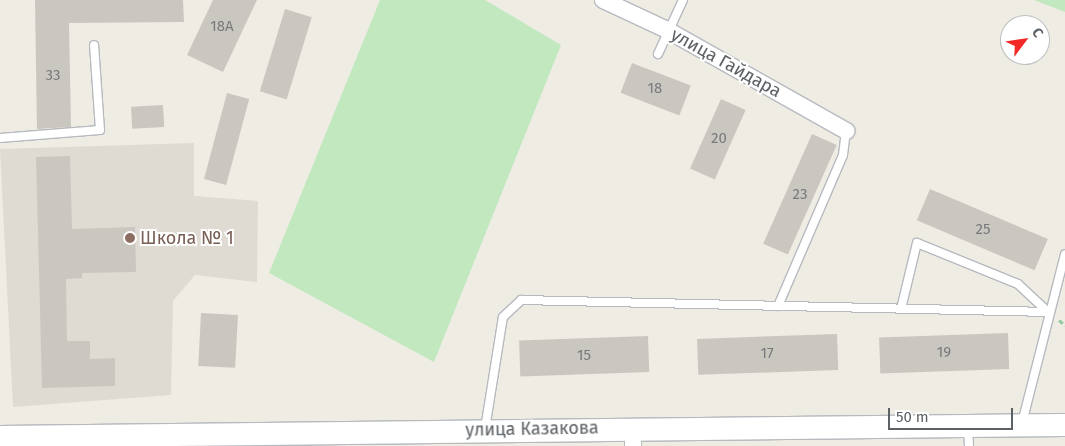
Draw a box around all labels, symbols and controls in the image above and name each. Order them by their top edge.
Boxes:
north arrow [1000,15,1050,65]
house number: 18А [210,18,234,36]
street label: улица Гайдара [667,24,785,102]
text: С [1028,25,1047,40]
house number: 33 [46,67,60,85]
house number: 18 [648,80,662,98]
house number: 20 [711,130,727,148]
house number: 23 [793,186,807,204]
house number: 25 [976,221,990,239]
place label: Школа № 1 [140,227,234,249]
marker: Школа № 1 [124,232,136,244]
house number: 19 [937,344,951,362]
house number: 17 [760,345,774,363]
house number: 15 [577,347,591,365]
scale bar [890,398,1015,430]
text: 50 m [896,408,929,426]
street label: улица Казакова [465,417,599,441]

